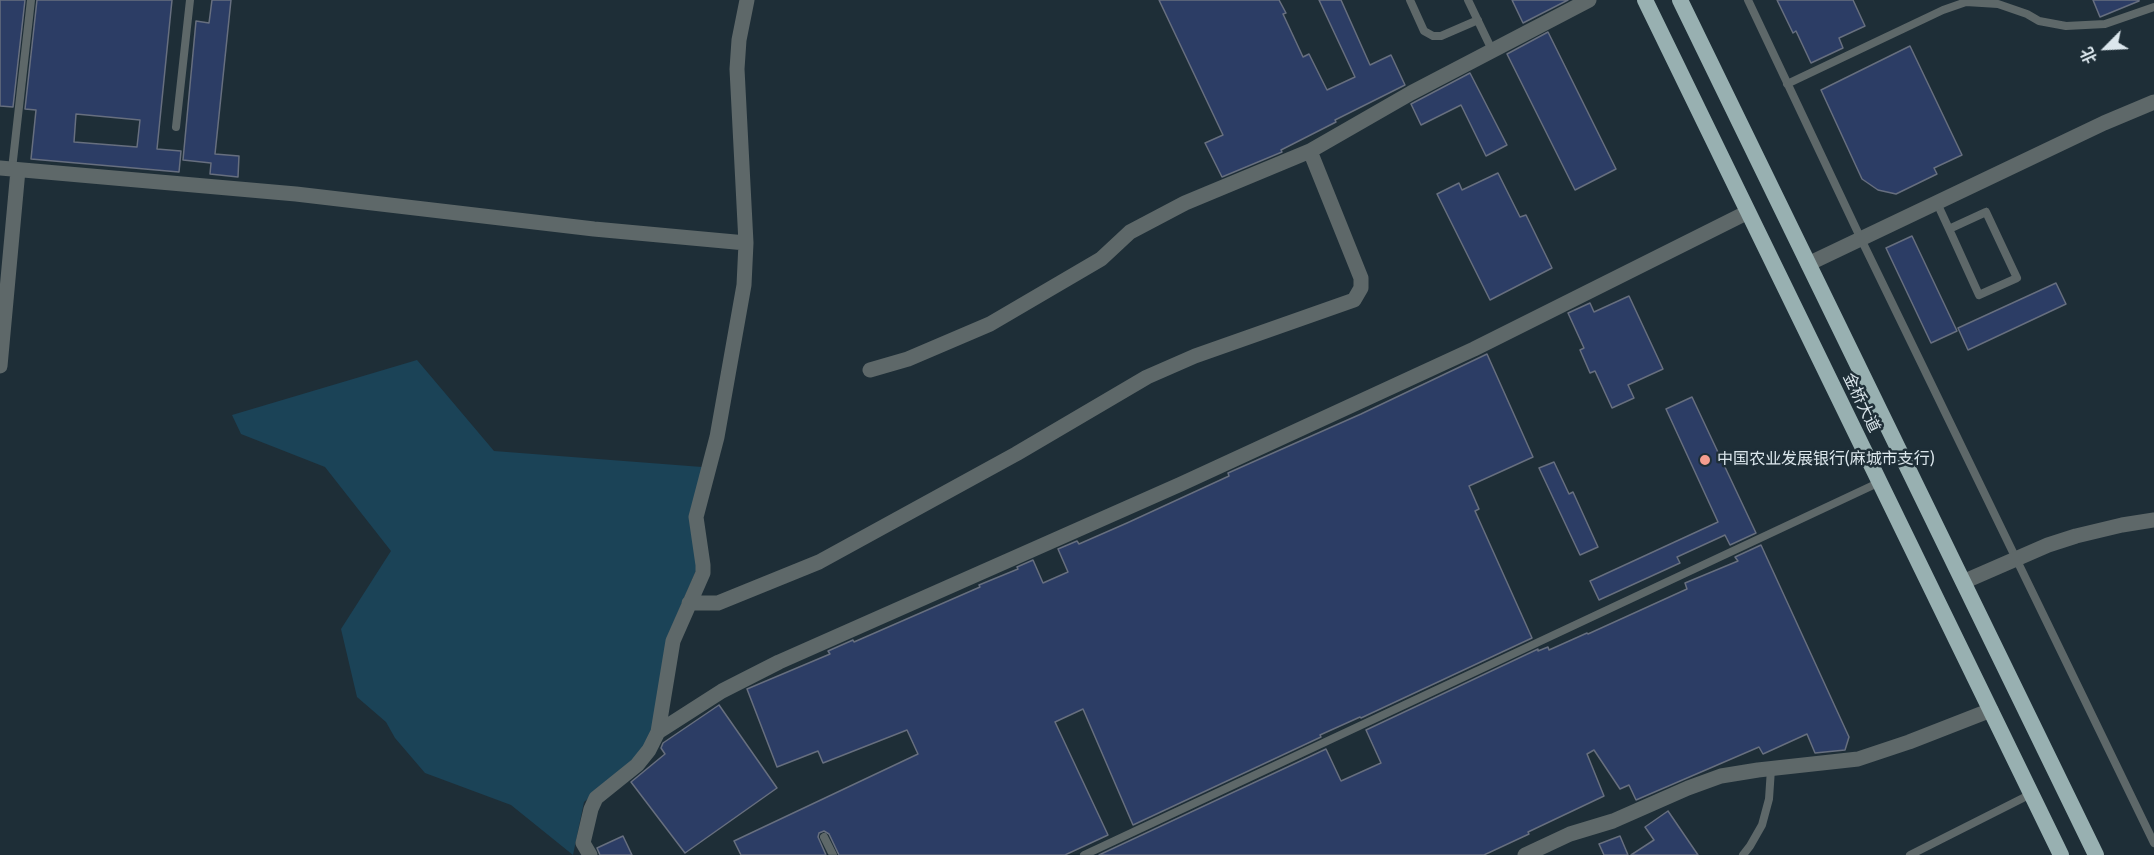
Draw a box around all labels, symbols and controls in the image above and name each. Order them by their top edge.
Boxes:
north arrow [2076,18,2136,78]
text: 北 [2077,44,2101,67]
street label: 金桥大道 [1838,370,1884,436]
place label: 中国农业发展银行(麻城市支行) [1717,450,1934,470]
marker: 中国农业发展银行(麻城市支行) [1698,453,1712,467]

